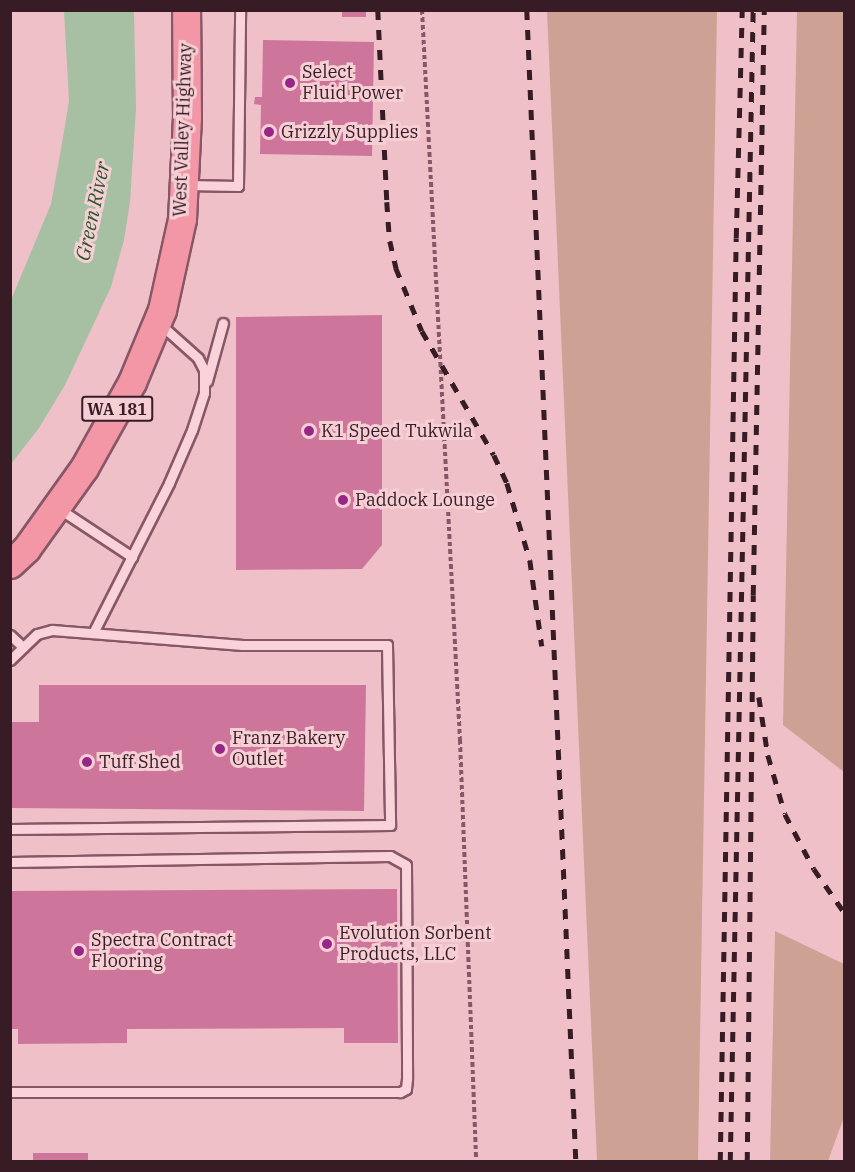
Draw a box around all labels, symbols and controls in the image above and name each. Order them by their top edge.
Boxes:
street label: West Valley Highway [169,43,197,217]
place label: Select Fluid Power [302,62,403,104]
marker: Select Fluid Power [283,76,297,90]
place label: Grizzly Supplies [281,121,418,143]
marker: Grizzly Supplies [262,125,276,139]
water label: Green River [70,159,114,263]
road number: WA 181 [81,396,153,422]
place label: K1 Speed Tukwila [321,420,473,442]
marker: K1 Speed Tukwila [302,424,316,438]
place label: Paddock Lounge [355,489,495,511]
marker: Paddock Lounge [336,493,350,507]
place label: Franz Bakery Outlet [232,728,345,771]
marker: Franz Bakery Outlet [213,742,227,756]
place label: Tuff Shed [99,751,181,773]
marker: Tuff Shed [80,755,94,769]
place label: Evolution Sorbent Products, LLC [339,923,492,966]
place label: Spectra Contract Flooring [91,930,233,972]
marker: Evolution Sorbent Products, LLC [320,937,334,951]
marker: Spectra Contract Flooring [72,944,86,958]

